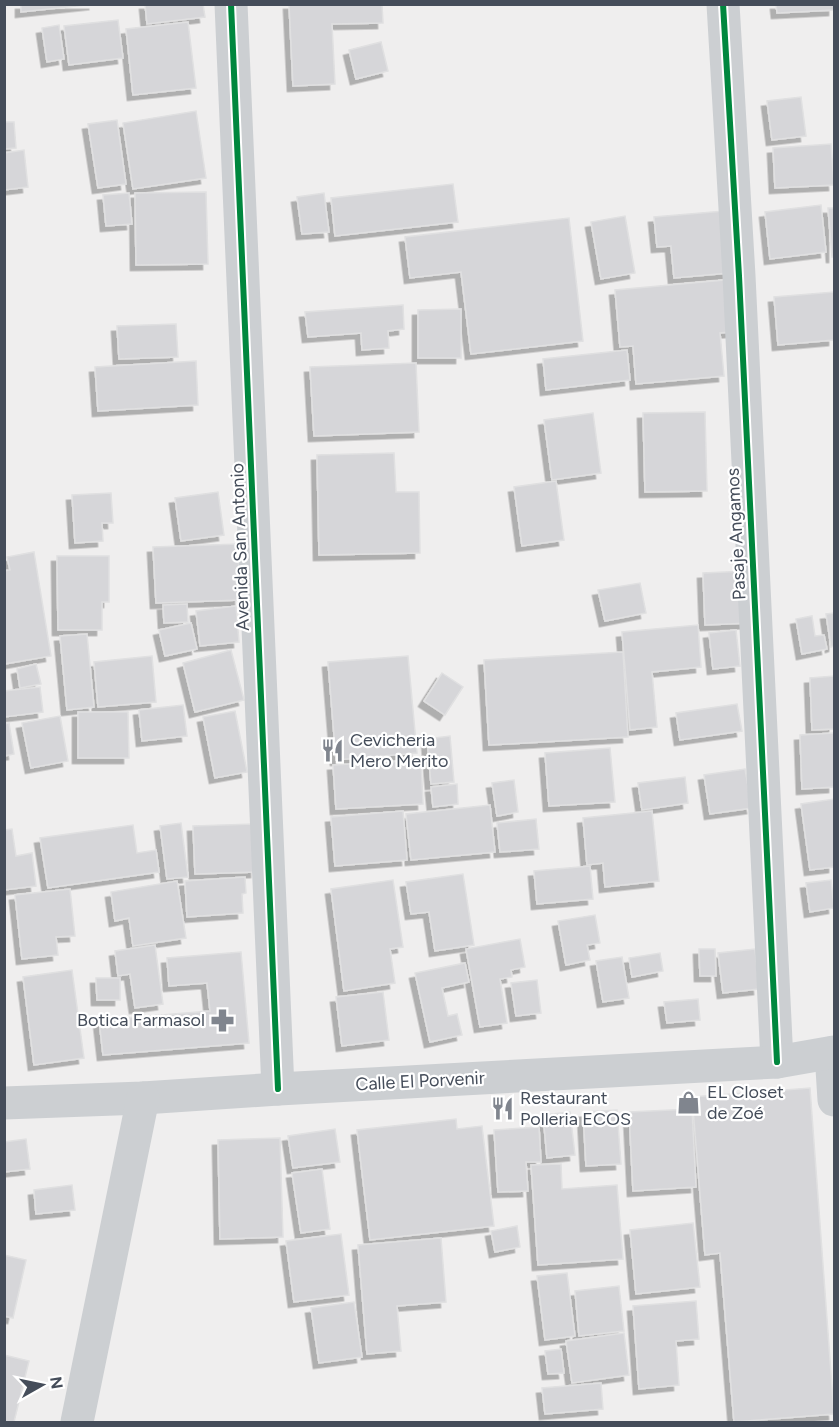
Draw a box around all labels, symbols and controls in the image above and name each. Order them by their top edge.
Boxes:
street label: Avenida San Antonio [226,463,254,631]
street label: Pasaje Angamos [722,467,750,601]
place label: Cevicheria Mero Merito [350,729,449,772]
restaurant icon: Cevicheria Mero Merito [319,737,345,763]
pharmacy icon: Botica Farmasol [210,1007,236,1033]
place label: Botica Farmasol [77,1009,205,1031]
street label: Calle El Porvenir [355,1067,485,1095]
place label: EL Closet de Zoé [707,1081,784,1124]
place label: Restaurant Polleria ECOS [520,1087,631,1130]
shop icon: EL Closet de Zoé [676,1089,702,1115]
restaurant icon: Restaurant Polleria ECOS [489,1095,515,1121]
north arrow [12,1355,72,1415]
text: N [46,1375,67,1390]

